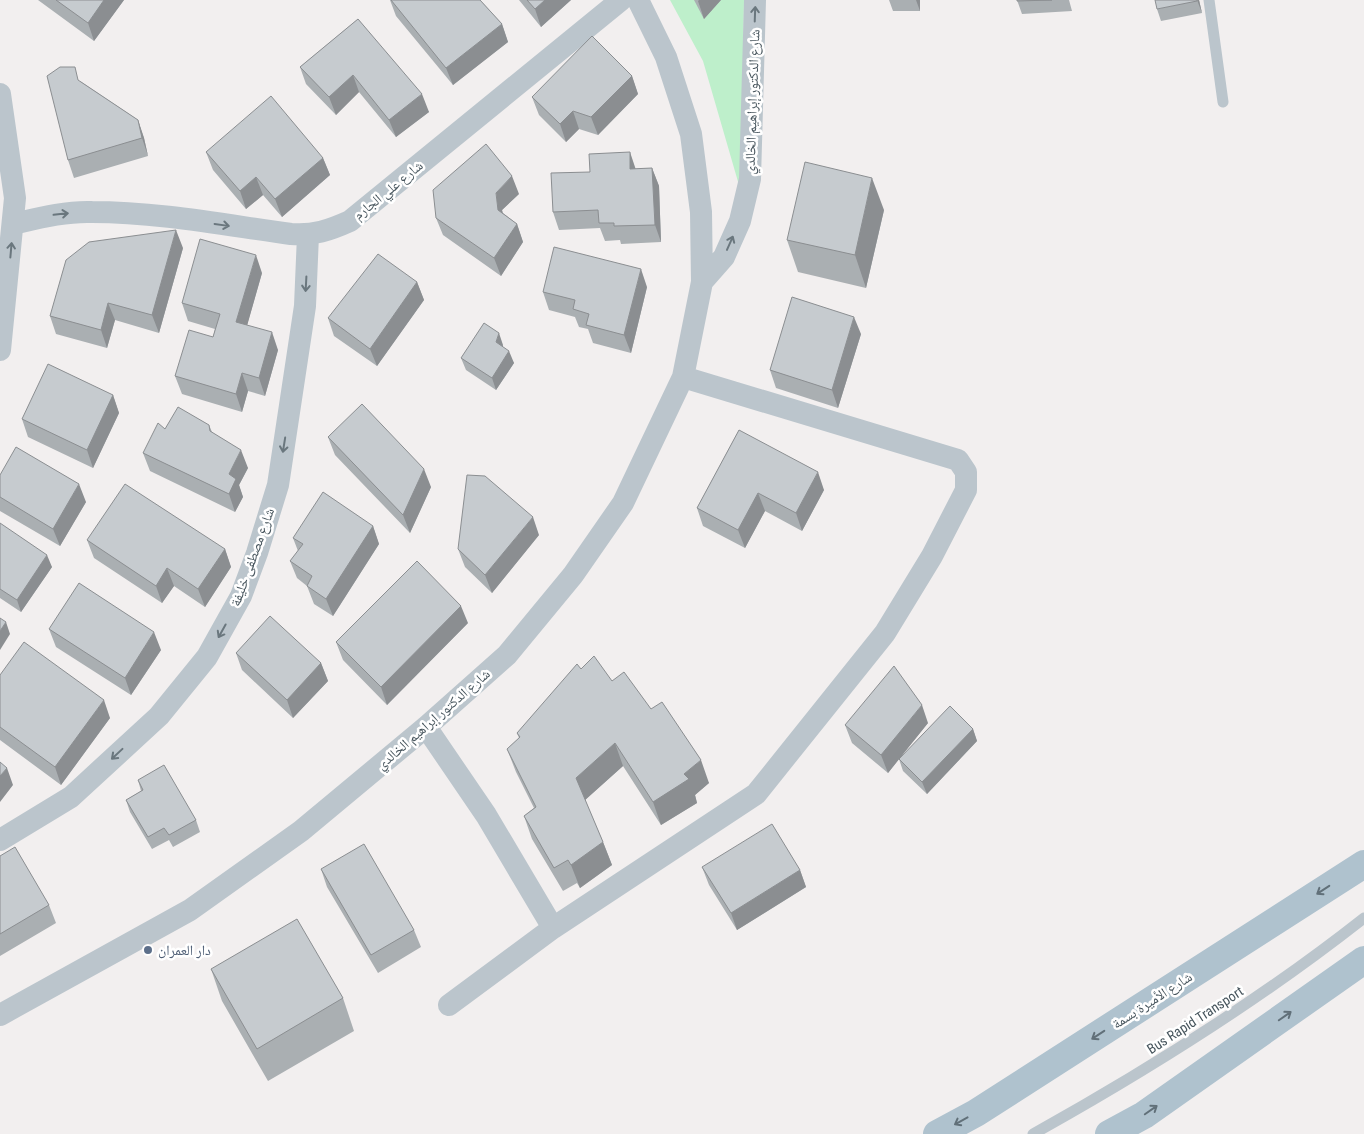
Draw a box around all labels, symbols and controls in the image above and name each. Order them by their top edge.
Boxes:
one-way arrow [750,6,759,22]
street label: شارع الدكتور إبراهيم الخالدي [741,29,766,175]
street label: شارع علي الجارم [350,157,428,226]
one-way arrow [52,210,68,219]
one-way arrow [214,220,230,230]
one-way arrow [726,236,736,251]
one-way arrow [6,242,16,258]
one-way arrow [301,276,310,292]
one-way arrow [278,436,288,452]
street label: شارع مصطفى خليفة [227,506,279,609]
one-way arrow [216,623,226,638]
street label: شارع الدكتور إبراهيم الخالدي [373,665,495,775]
one-way arrow [111,748,124,760]
one-way arrow [1316,885,1330,895]
place label: دار العمران [158,942,211,959]
marker: دار العمران [142,944,154,956]
street label: شارع الأميرة بسمة [1109,968,1196,1033]
street label: Bus Rapid Transport [1144,983,1246,1057]
one-way arrow [1277,1011,1291,1021]
one-way arrow [1091,1029,1105,1040]
one-way arrow [1144,1105,1158,1115]
one-way arrow [954,1117,968,1127]

